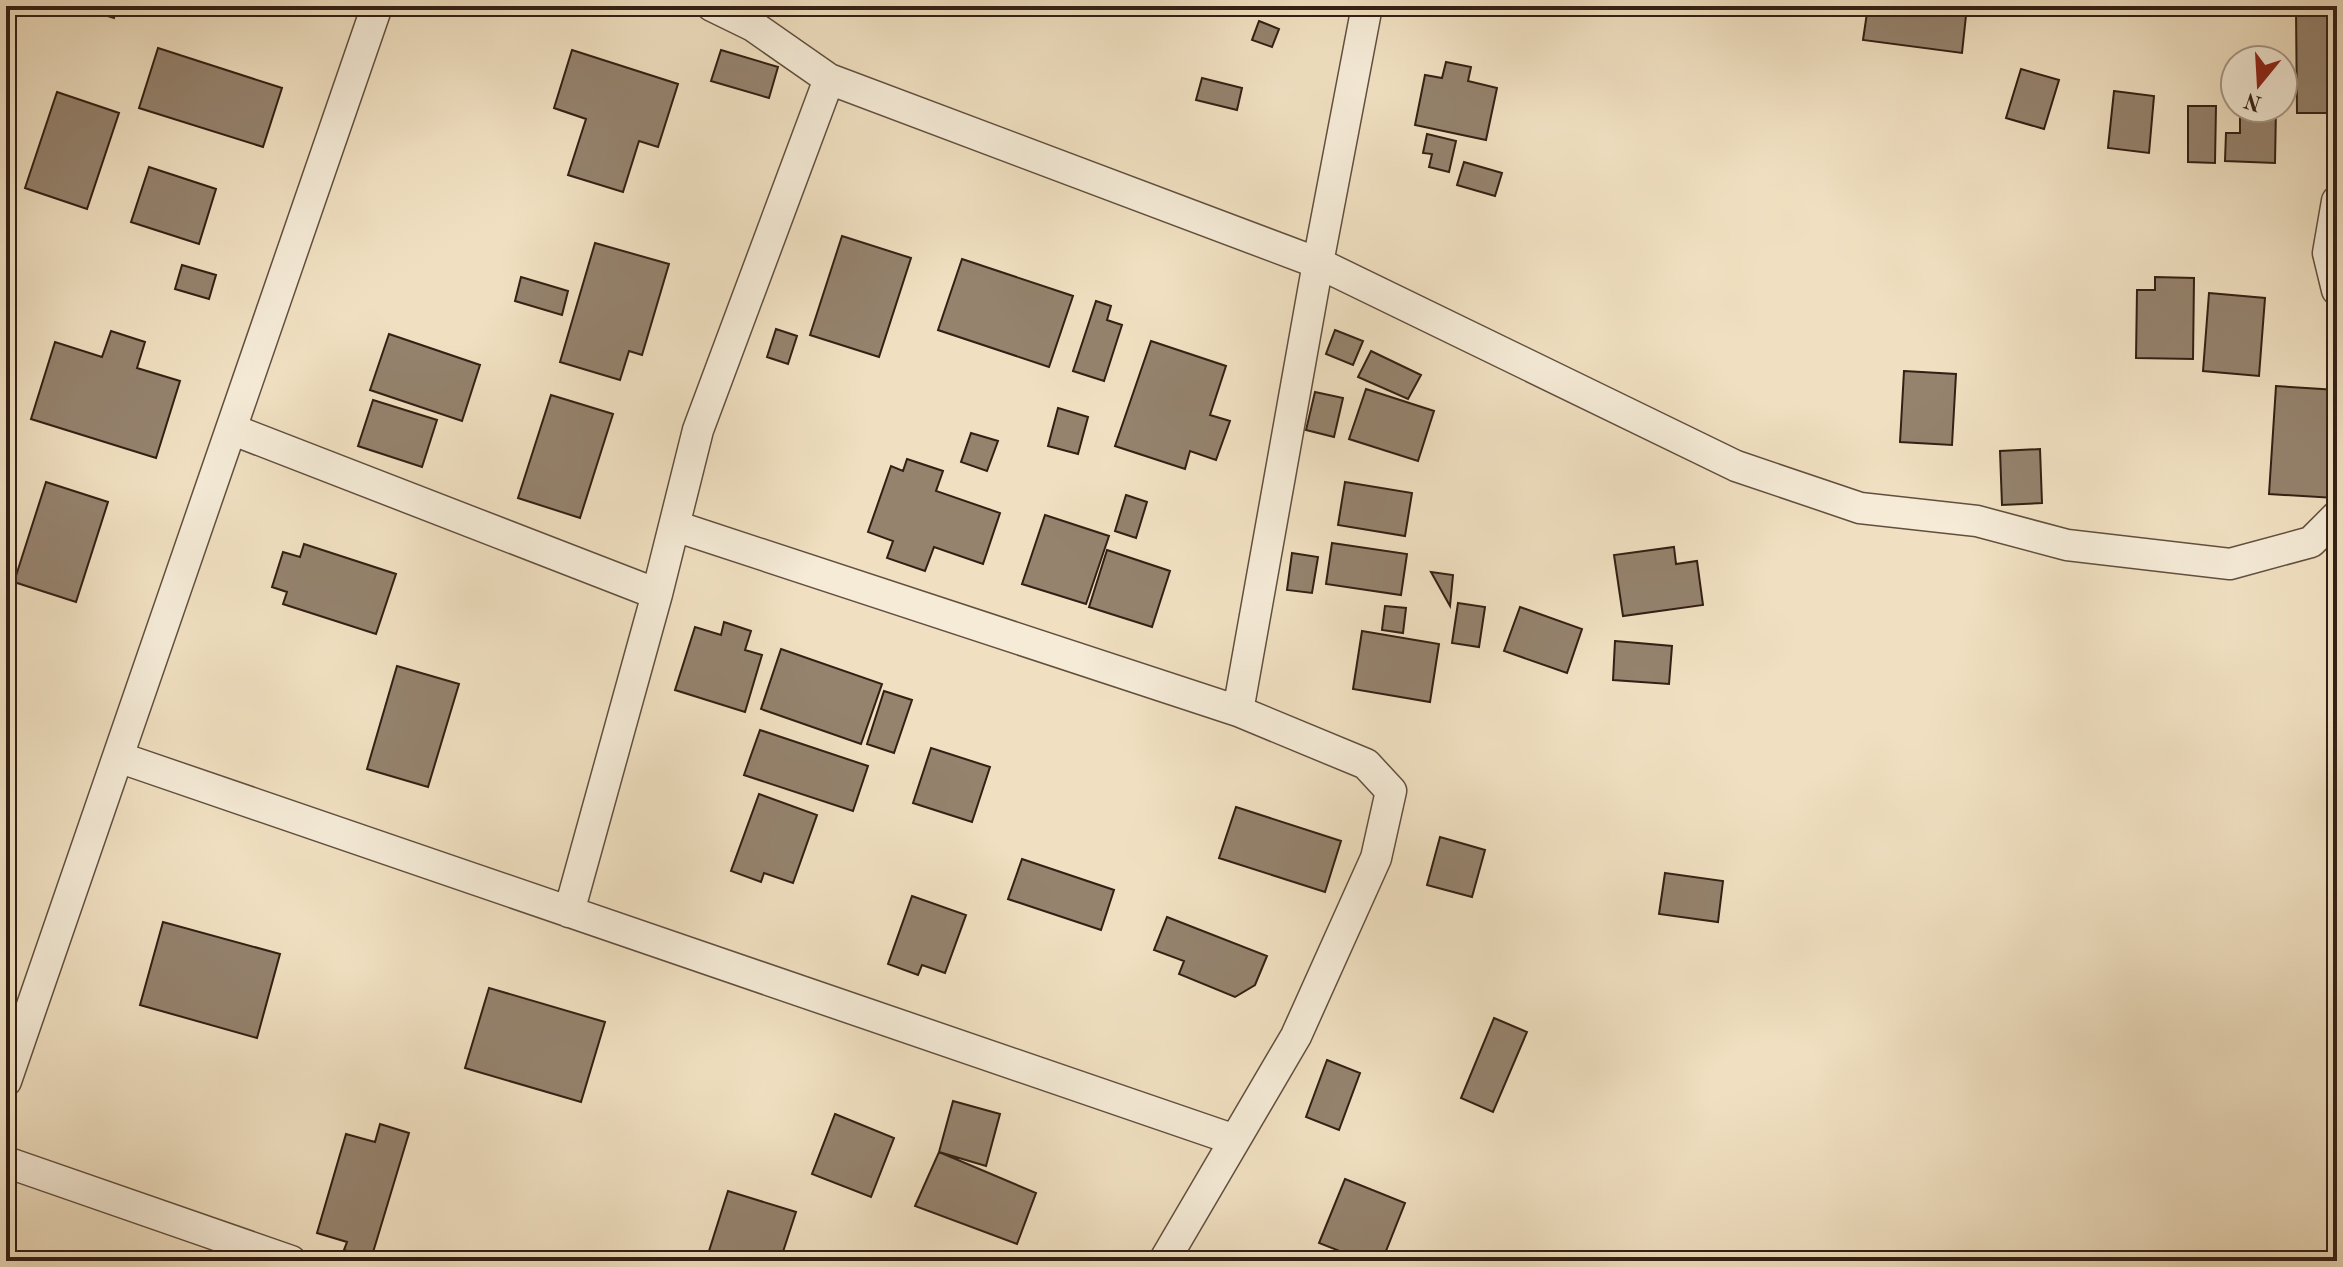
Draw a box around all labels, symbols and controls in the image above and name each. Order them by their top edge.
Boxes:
north arrow [2219,44,2299,124]
text: N [2242,88,2265,114]

